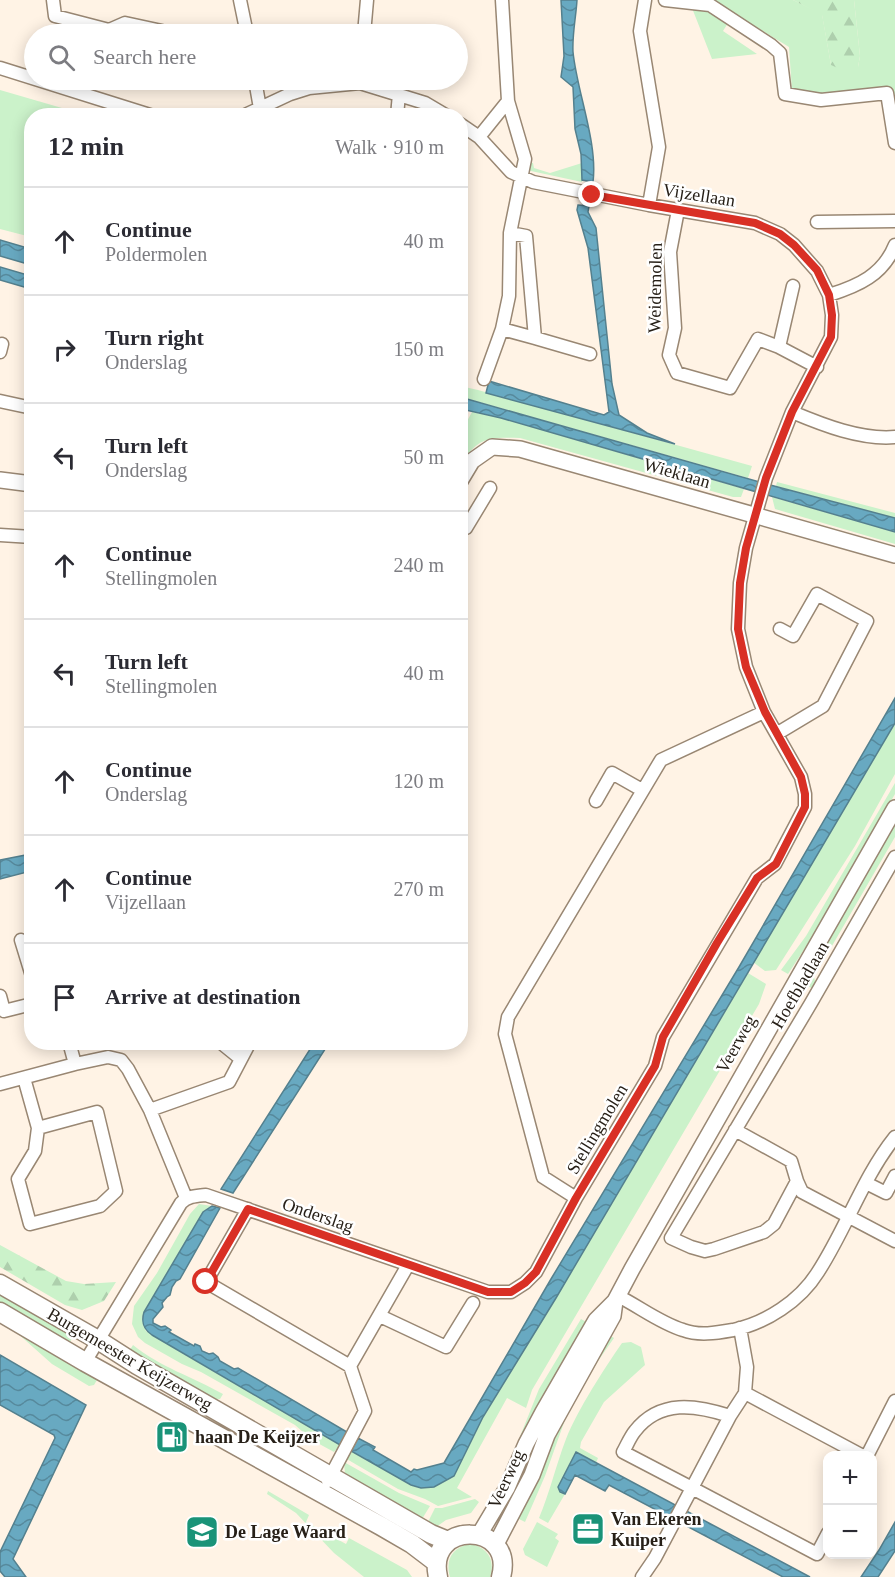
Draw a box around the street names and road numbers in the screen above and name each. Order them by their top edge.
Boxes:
street label: Vijzellaan [661,179,737,211]
street label: Weidemolen [644,243,666,333]
street label: Wieklaan [641,454,713,492]
street label: Hoefbladlaan [767,938,833,1032]
street label: Veerweg [712,1012,760,1076]
street label: Stellingmolen [562,1081,632,1177]
street label: Onderslag [280,1194,356,1236]
street label: Burgemeester Keijzerweg [44,1304,216,1414]
street label: Veerweg [484,1446,528,1512]

